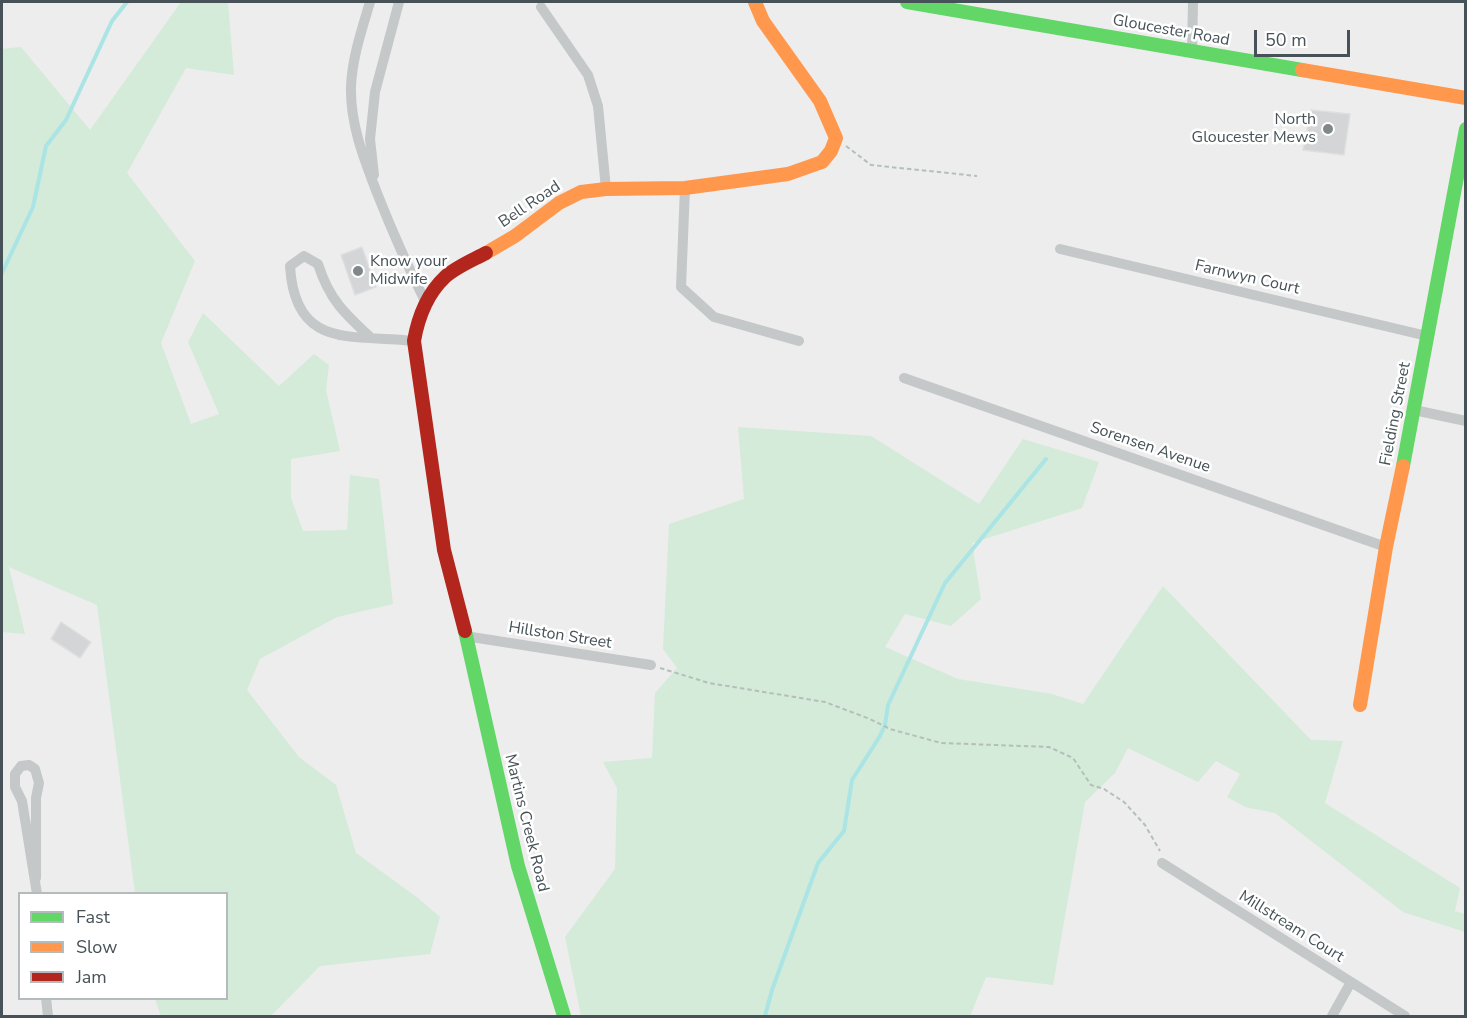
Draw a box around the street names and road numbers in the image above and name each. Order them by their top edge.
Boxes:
street label: Gloucester Road [1111,11,1231,51]
street label: Bell Road [496,177,564,233]
street label: Farnwyn Court [1193,257,1301,299]
street label: Fielding Street [1377,361,1415,467]
street label: Sorensen Avenue [1087,418,1213,478]
street label: Hillston Street [507,618,613,654]
street label: Martins Creek Road [500,752,552,894]
street label: Millstream Court [1235,887,1347,967]

